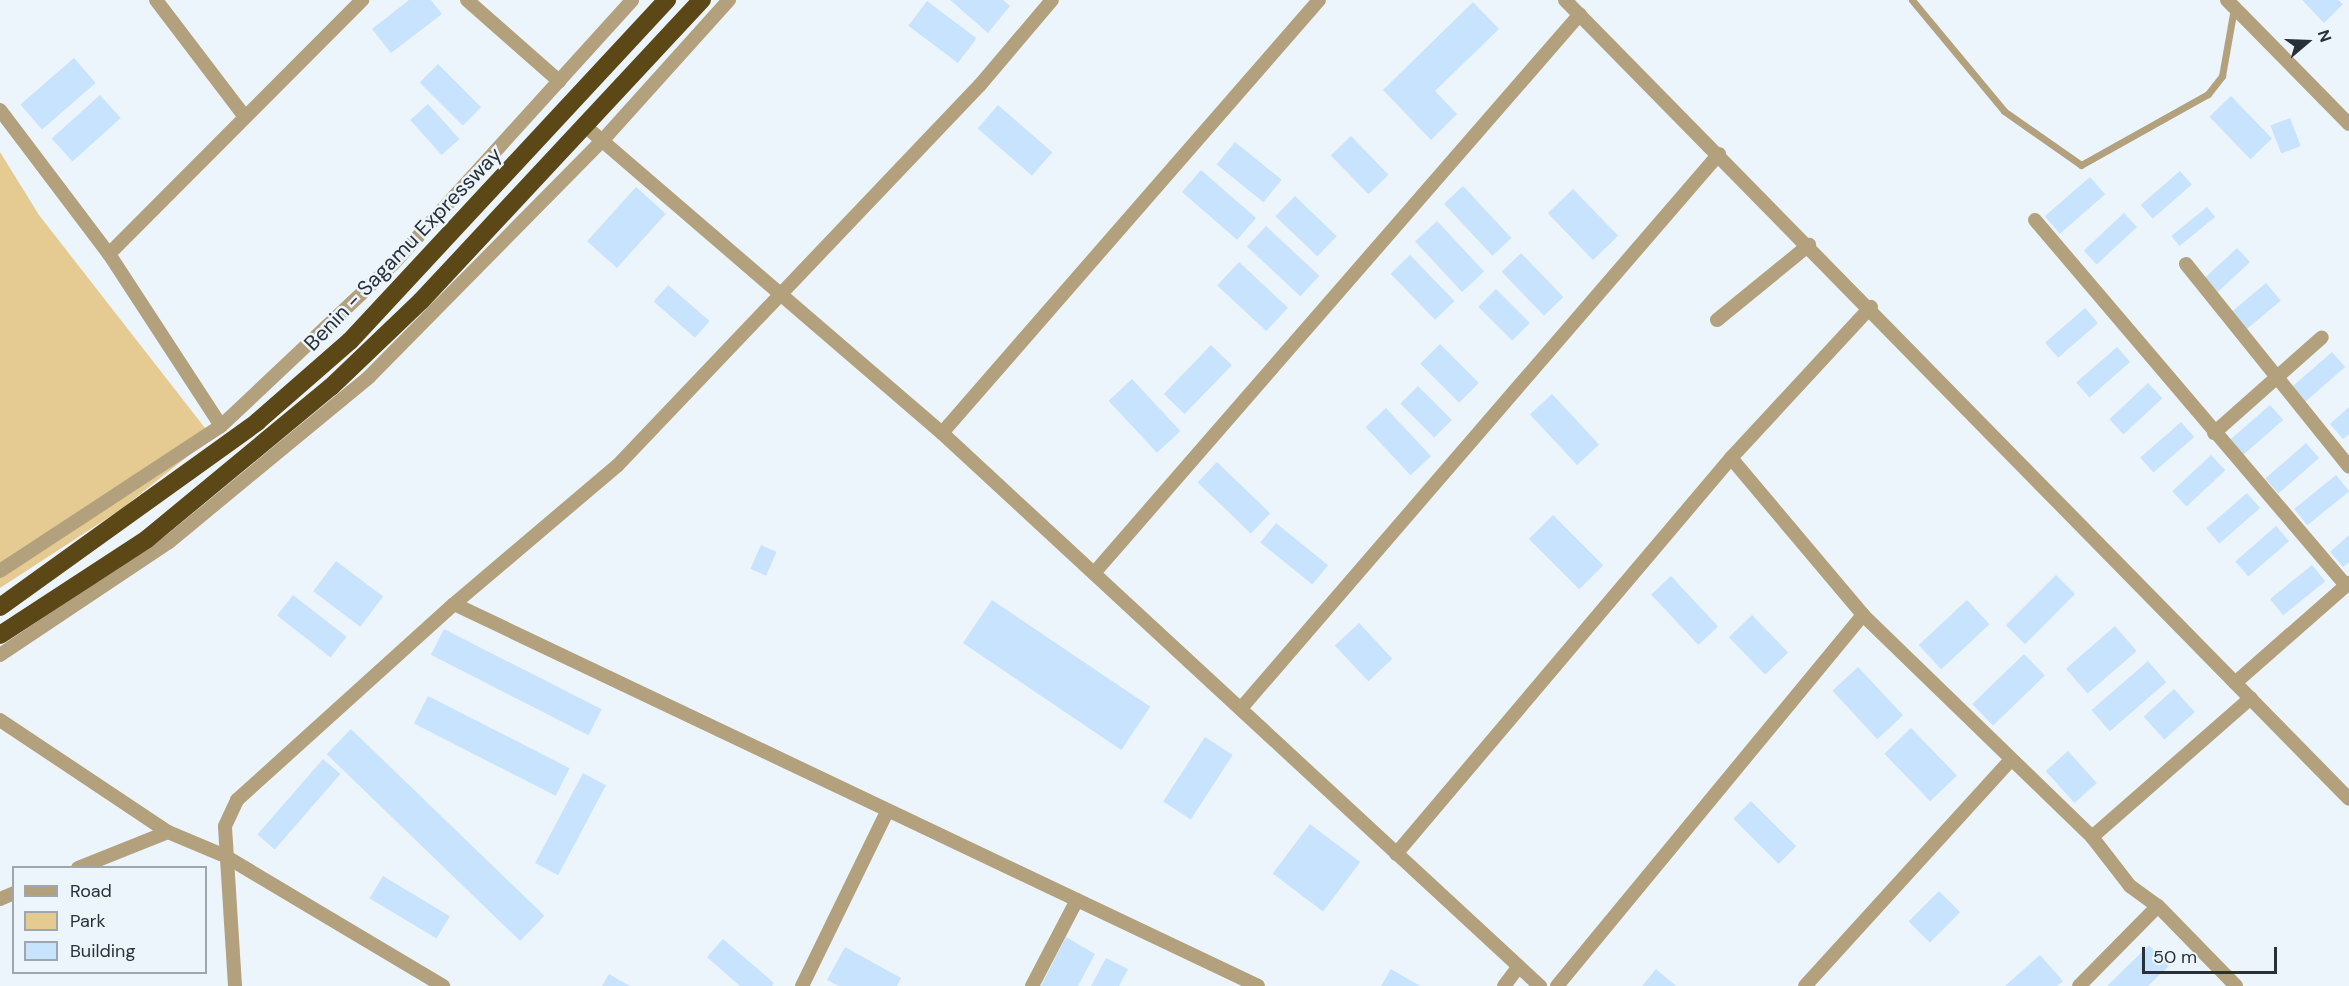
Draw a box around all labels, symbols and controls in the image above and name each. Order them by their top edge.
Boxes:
north arrow [2277,12,2337,72]
text: N [2313,27,2336,45]
street label: Benin - Sagamu Expressway [299,142,507,356]
legend [12,866,207,974]
text: Road [70,879,112,903]
text: Park [70,909,106,933]
scale bar [2145,935,2280,973]
text: Building [70,939,135,963]
text: 50 m [2153,945,2197,969]

